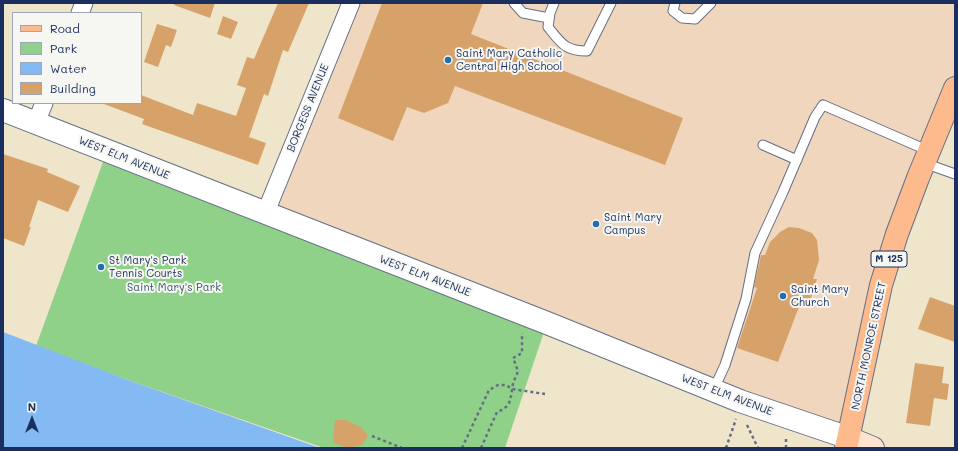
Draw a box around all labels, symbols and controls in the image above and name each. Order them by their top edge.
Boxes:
legend [12,12,142,104]
text: Road [50,20,80,36]
text: Park [50,40,77,56]
place label: Saint Mary Catholic Central High School [456,47,562,73]
marker: Saint Mary Catholic Central High School [443,55,453,65]
text: Water [50,60,87,76]
street label: BORGESS AVENUE [284,62,332,154]
text: Building [50,80,96,96]
street label: WEST ELM AVENUE [76,134,172,182]
place label: Saint Mary Campus [604,211,662,237]
marker: Saint Mary Campus [591,219,601,229]
road number: M 125 [871,251,907,267]
street label: WEST ELM AVENUE [377,252,473,300]
place label: St Mary's Park Tennis Courts [109,254,187,280]
marker: St Mary's Park Tennis Courts [96,262,106,272]
park label: Saint Mary's Park [127,281,221,295]
street label: NORTH MONROE STREET [849,281,889,411]
place label: Saint Mary Church [791,283,849,309]
marker: Saint Mary Church [778,291,788,301]
street label: WEST ELM AVENUE [679,371,775,419]
north arrow [12,399,52,439]
text: N [28,399,36,414]

